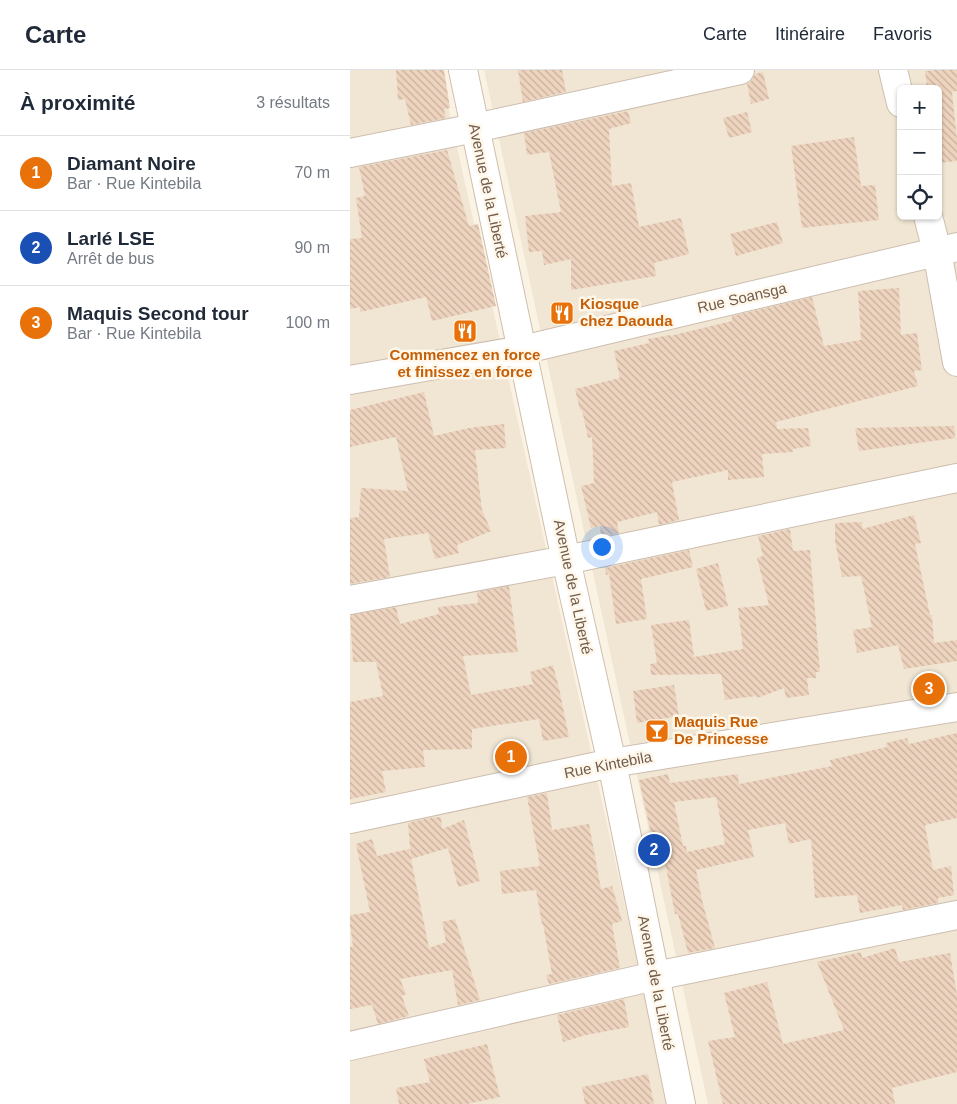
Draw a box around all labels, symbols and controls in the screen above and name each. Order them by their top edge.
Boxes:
text: Carte [25,21,86,48]
text: Carte [703,24,747,44]
text: Itinéraire [775,24,845,44]
text: Favoris [873,24,932,44]
map controls [897,85,942,220]
button: + [897,85,942,130]
text: À proximité [20,91,136,114]
text: 3 résultats [256,94,330,111]
street label: Avenue de la Liberté [466,122,511,260]
button: − [897,130,942,175]
text: Diamant Noire [67,153,196,174]
text: 1 [32,164,40,181]
text: 70 m [294,164,330,181]
text: Bar · Rue Kintebila [67,175,201,192]
button: locate [897,175,942,220]
text: Larlé LSE [67,228,155,249]
text: 2 [32,239,40,256]
text: 90 m [294,239,330,256]
text: Arrêt de bus [67,250,154,267]
street label: Rue Soansga [696,279,789,316]
place label: Kiosque chez Daouda [580,295,673,329]
restaurant icon: Kiosque chez Daouda [549,300,575,326]
text: Maquis Second tour [67,303,249,324]
text: 3 [32,314,40,331]
text: 100 m [286,314,330,331]
restaurant icon: Commencez en force et finissez en force [452,318,478,344]
text: Bar · Rue Kintebila [67,325,201,342]
place label: Commencez en force et finissez en force [390,346,540,380]
street label: Avenue de la Liberté [551,518,596,656]
your location [589,534,615,560]
pin: 3 [913,670,945,708]
place label: Maquis Rue De Princesse [674,713,768,747]
bar icon: Maquis Rue De Princesse [644,718,670,744]
pin: 1 [495,738,527,776]
street label: Rue Kintebila [562,748,654,781]
pin: 2 [638,831,670,869]
street label: Avenue de la Liberté [635,914,678,1052]

